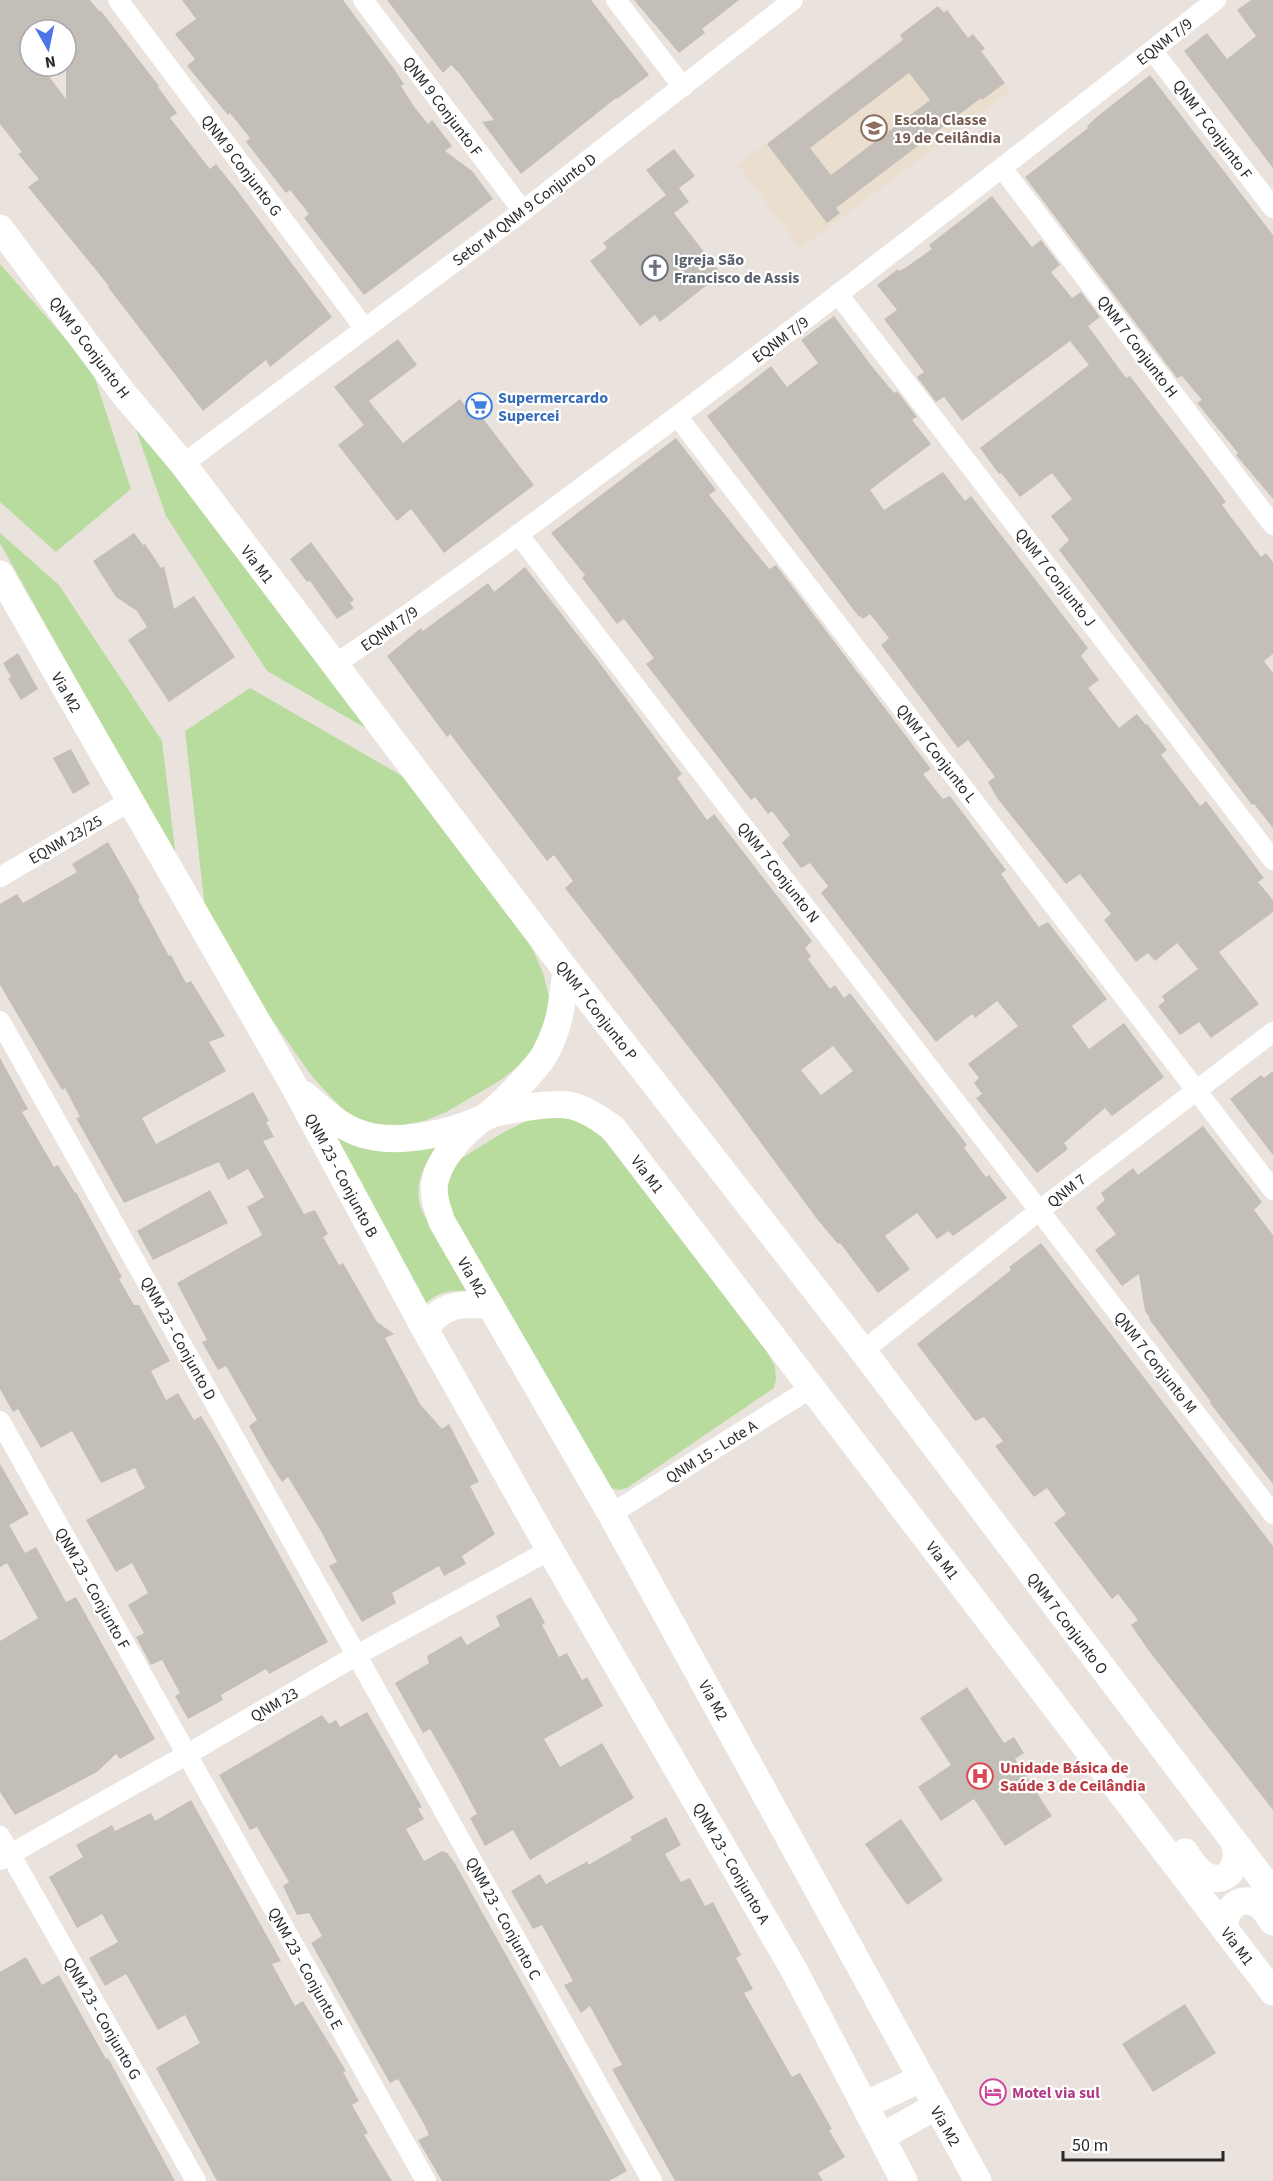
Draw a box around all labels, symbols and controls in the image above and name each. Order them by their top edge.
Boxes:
street label: EQNM 7/9 [1132,13,1197,71]
north arrow [18,18,78,78]
text: N [43,50,57,74]
street label: QNM 9 Conjunto F [397,52,487,161]
street label: QNM 7 Conjunto F [1167,75,1257,184]
place label: Escola Classe 19 de Ceilândia [894,109,1001,149]
street label: QNM 9 Conjunto G [196,110,287,221]
school or university icon: Escola Classe 19 de Ceilândia [859,113,889,143]
street label: Setor M QNM 9 Conjunto D [448,148,601,271]
place label: Igreja São Francisco de Assis [674,249,799,289]
church icon: Igreja São Francisco de Assis [640,253,670,283]
street label: QNM 7 Conjunto H [1092,291,1183,402]
street label: QNM 9 Conjunto H [44,292,135,403]
street label: EQNM 7/9 [748,311,814,368]
place label: Supermercardo Supercei [498,387,608,427]
supermarket icon: Supermercardo Supercei [464,391,494,421]
street label: QNM 7 Conjunto J [1010,524,1101,632]
street label: Via M1 [235,541,279,588]
street label: EQNM 7/9 [356,601,423,657]
street label: Via M2 [46,668,86,717]
street label: QNM 7 Conjunto L [891,700,982,808]
street label: EQNM 23/25 [25,810,106,870]
street label: QNM 7 Conjunto N [732,818,825,928]
street label: QNM 7 Conjunto P [550,956,642,1065]
street label: QNM 23 - Conjunto B [299,1110,383,1241]
street label: Via M1 [625,1151,669,1198]
street label: QNM 7 [1043,1169,1091,1213]
street label: Via M2 [452,1253,492,1302]
street label: QNM 23 - Conjunto D [135,1273,221,1404]
street label: QNM 7 Conjunto M [1108,1307,1202,1418]
street label: QNM 15 - Lote A [662,1415,762,1489]
street label: QNM 23 - Conjunto F [50,1524,135,1653]
street label: Via M1 [920,1537,964,1584]
street label: QNM 7 Conjunto O [1022,1568,1113,1679]
street label: Via M2 [693,1676,733,1725]
street label: QNM 23 [247,1682,302,1727]
place label: Unidade Básica de Saúde 3 de Ceilândia [1000,1757,1146,1797]
hospital icon: Unidade Básica de Saúde 3 de Ceilândia [965,1761,995,1791]
street label: QNM 23 - Conjunto A [687,1799,775,1929]
street label: QNM 23 - Conjunto C [460,1853,546,1984]
street label: QNM 23 - Conjunto E [262,1903,348,2034]
street label: Via M1 [1215,1923,1259,1970]
street label: QNM 23 - Conjunto G [58,1953,146,2084]
hotel icon: Motel via sul [978,2077,1008,2107]
place label: Motel via sul [1012,2082,1100,2104]
street label: Via M2 [925,2102,965,2151]
scale bar [1063,2124,1224,2162]
text: 50 m [1072,2133,1108,2158]

